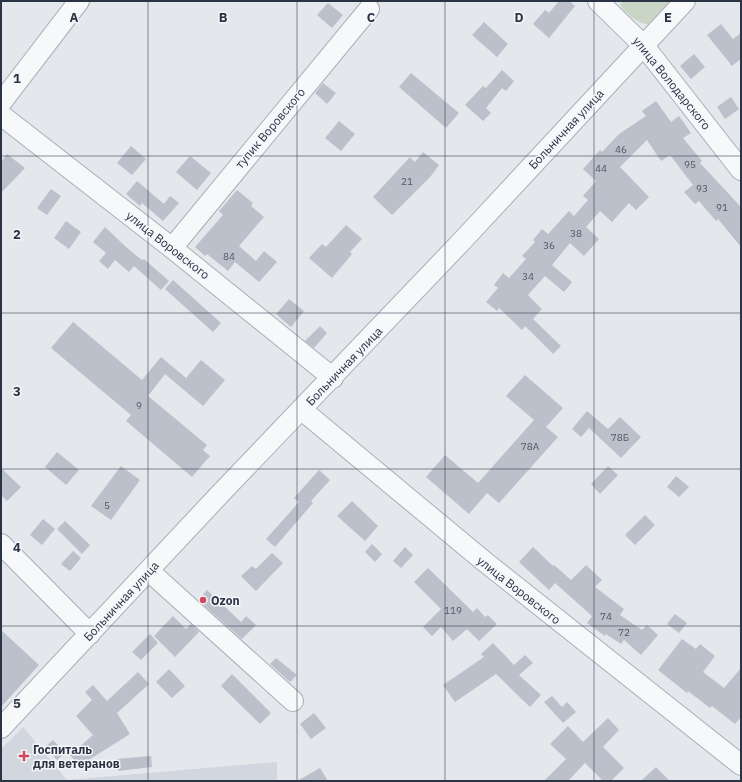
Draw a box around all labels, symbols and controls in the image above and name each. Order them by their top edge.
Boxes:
text: A [70,9,79,26]
text: B [219,9,228,26]
text: C [367,9,376,26]
text: D [514,9,524,26]
text: E [664,9,672,26]
street label: улица Володарского [630,33,714,133]
text: 1 [13,70,21,87]
street label: тупик Воровского [232,84,308,171]
street label: Больничная улица [525,85,607,172]
house number: 46 [615,143,627,156]
house number: 95 [684,158,696,171]
house number: 44 [595,162,607,175]
house number: 21 [401,175,413,188]
house number: 93 [696,182,708,195]
house number: 91 [716,201,728,214]
street label: улица Воровского [123,208,213,282]
text: 2 [13,226,21,243]
house number: 38 [570,227,582,240]
house number: 36 [543,239,555,252]
house number: 84 [223,250,235,263]
house number: 34 [522,270,534,283]
street label: Больничная улица [303,323,386,409]
text: 3 [13,383,21,400]
house number: 9 [136,399,142,412]
house number: 78Б [611,431,629,444]
house number: 78А [521,440,540,453]
house number: 5 [104,499,110,512]
text: 4 [13,539,21,556]
street label: улица Воровского [474,553,564,627]
street label: Больничная улица [80,557,162,644]
place label: Ozon [211,593,240,608]
marker: Ozon [198,595,208,605]
house number: 119 [444,604,462,617]
house number: 74 [600,610,612,623]
house number: 72 [618,626,630,639]
text: 5 [13,695,21,712]
place label: Госпиталь для ветеранов [33,742,120,771]
marker: Госпиталь для ветеранов [18,750,30,762]

